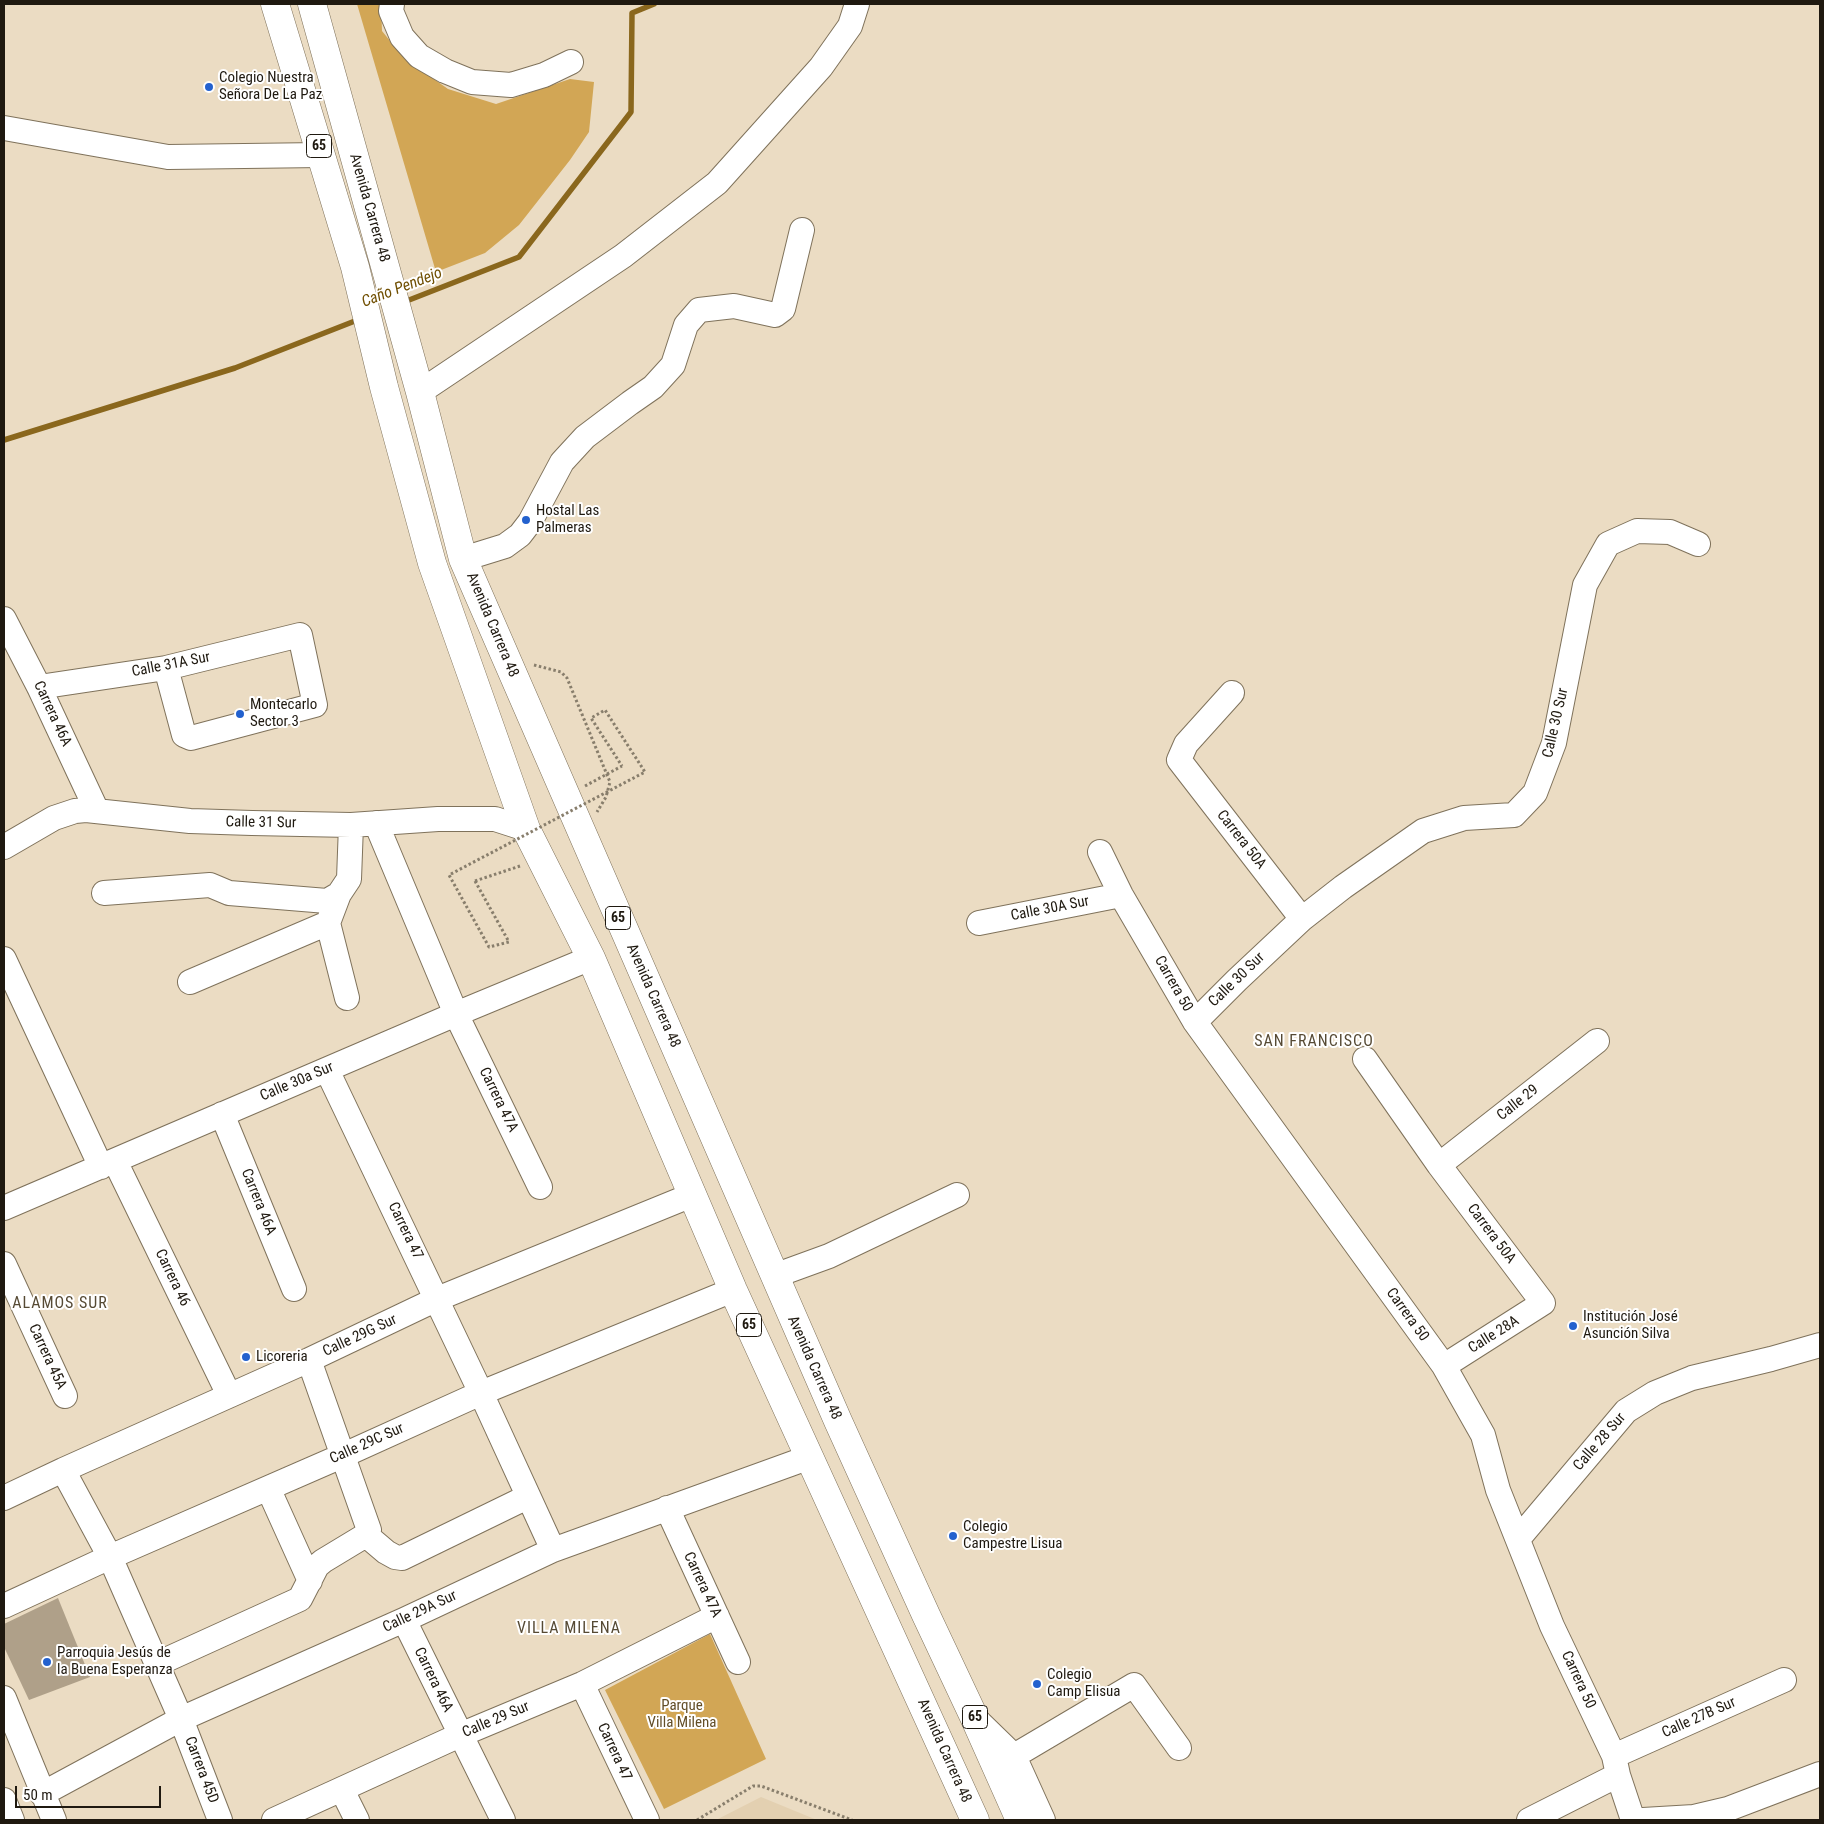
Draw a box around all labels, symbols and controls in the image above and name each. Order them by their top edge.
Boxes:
place label: Colegio Nuestra Señora De La Paz [219,69,322,104]
marker: Colegio Nuestra Señora De La Paz [203,81,215,93]
road number: 65 [306,134,332,158]
street label: Avenida Carrera 48 [345,152,393,264]
water label: Caño Pendejo [359,264,445,312]
place label: Hostal Las Palmeras [536,502,599,537]
marker: Hostal Las Palmeras [520,514,532,526]
street label: Avenida Carrera 48 [462,570,522,680]
street label: Calle 31A Sur [130,649,212,681]
street label: Carrera 46A [29,678,75,750]
street label: Calle 30 Sur [1539,686,1573,760]
place label: Montecarlo Sector 3 [250,696,317,731]
marker: Montecarlo Sector 3 [234,708,246,720]
street label: Carrera 50A [1212,807,1270,873]
street label: Calle 31 Sur [225,813,297,833]
street label: Calle 30A Sur [1009,893,1091,925]
road number: 65 [606,906,630,930]
street label: Avenida Carrera 48 [622,941,684,1051]
street label: Calle 30 Sur [1205,949,1269,1011]
street label: Carrera 50 [1150,953,1196,1015]
district label: SAN FRANCISCO [1253,1032,1375,1052]
street label: Calle 30a Sur [258,1058,336,1106]
street label: Carrera 47A [475,1065,521,1135]
street label: Calle 29 [1494,1081,1542,1125]
street label: Carrera 46A [237,1166,279,1238]
street label: Carrera 47 [383,1199,427,1263]
street label: Carrera 50A [1463,1201,1519,1267]
street label: Carrera 46 [150,1246,194,1310]
street label: Carrera 50 [1382,1285,1432,1345]
district label: ALAMOS SUR [11,1294,109,1314]
place label: Institución José Asunción Silva [1583,1308,1678,1343]
street label: Calle 29G Sur [320,1311,400,1361]
street label: Calle 28A [1465,1312,1523,1358]
street label: Avenida Carrera 48 [783,1313,845,1423]
road number: 65 [736,1314,762,1336]
marker: Institución José Asunción Silva [1567,1320,1579,1332]
street label: Carrera 45A [24,1321,70,1393]
place label: Licoreria [256,1348,308,1366]
marker: Licoreria [240,1351,252,1363]
street label: Calle 28 Sur [1570,1409,1630,1475]
street label: Calle 29C Sur [327,1420,407,1468]
place label: Colegio Campestre Lisua [963,1518,1062,1553]
marker: Colegio Campestre Lisua [947,1530,959,1542]
street label: Carrera 47A [679,1549,725,1621]
street label: Calle 29A Sur [380,1587,460,1637]
district label: VILLA MILENA [515,1619,623,1639]
place label: Parroquia Jesús de la Buena Esperanza [57,1644,173,1679]
street label: Carrera 46A [410,1645,456,1715]
street label: Carrera 50 [1557,1648,1599,1712]
marker: Parroquia Jesús de la Buena Esperanza [41,1656,53,1668]
place label: Colegio Camp Elisua [1047,1666,1120,1701]
marker: Colegio Camp Elisua [1031,1678,1043,1690]
street label: Calle 27B Sur [1659,1694,1739,1742]
street label: Avenida Carrera 48 [913,1696,975,1806]
park label: Parque Villa Milena [647,1697,717,1732]
street label: Calle 29 Sur [460,1698,532,1742]
road number: 65 [962,1705,988,1728]
street label: Carrera 47 [593,1720,635,1784]
street label: Carrera 45D [180,1734,222,1806]
scale bar [18,1776,164,1808]
text: 50 m [23,1786,53,1804]

